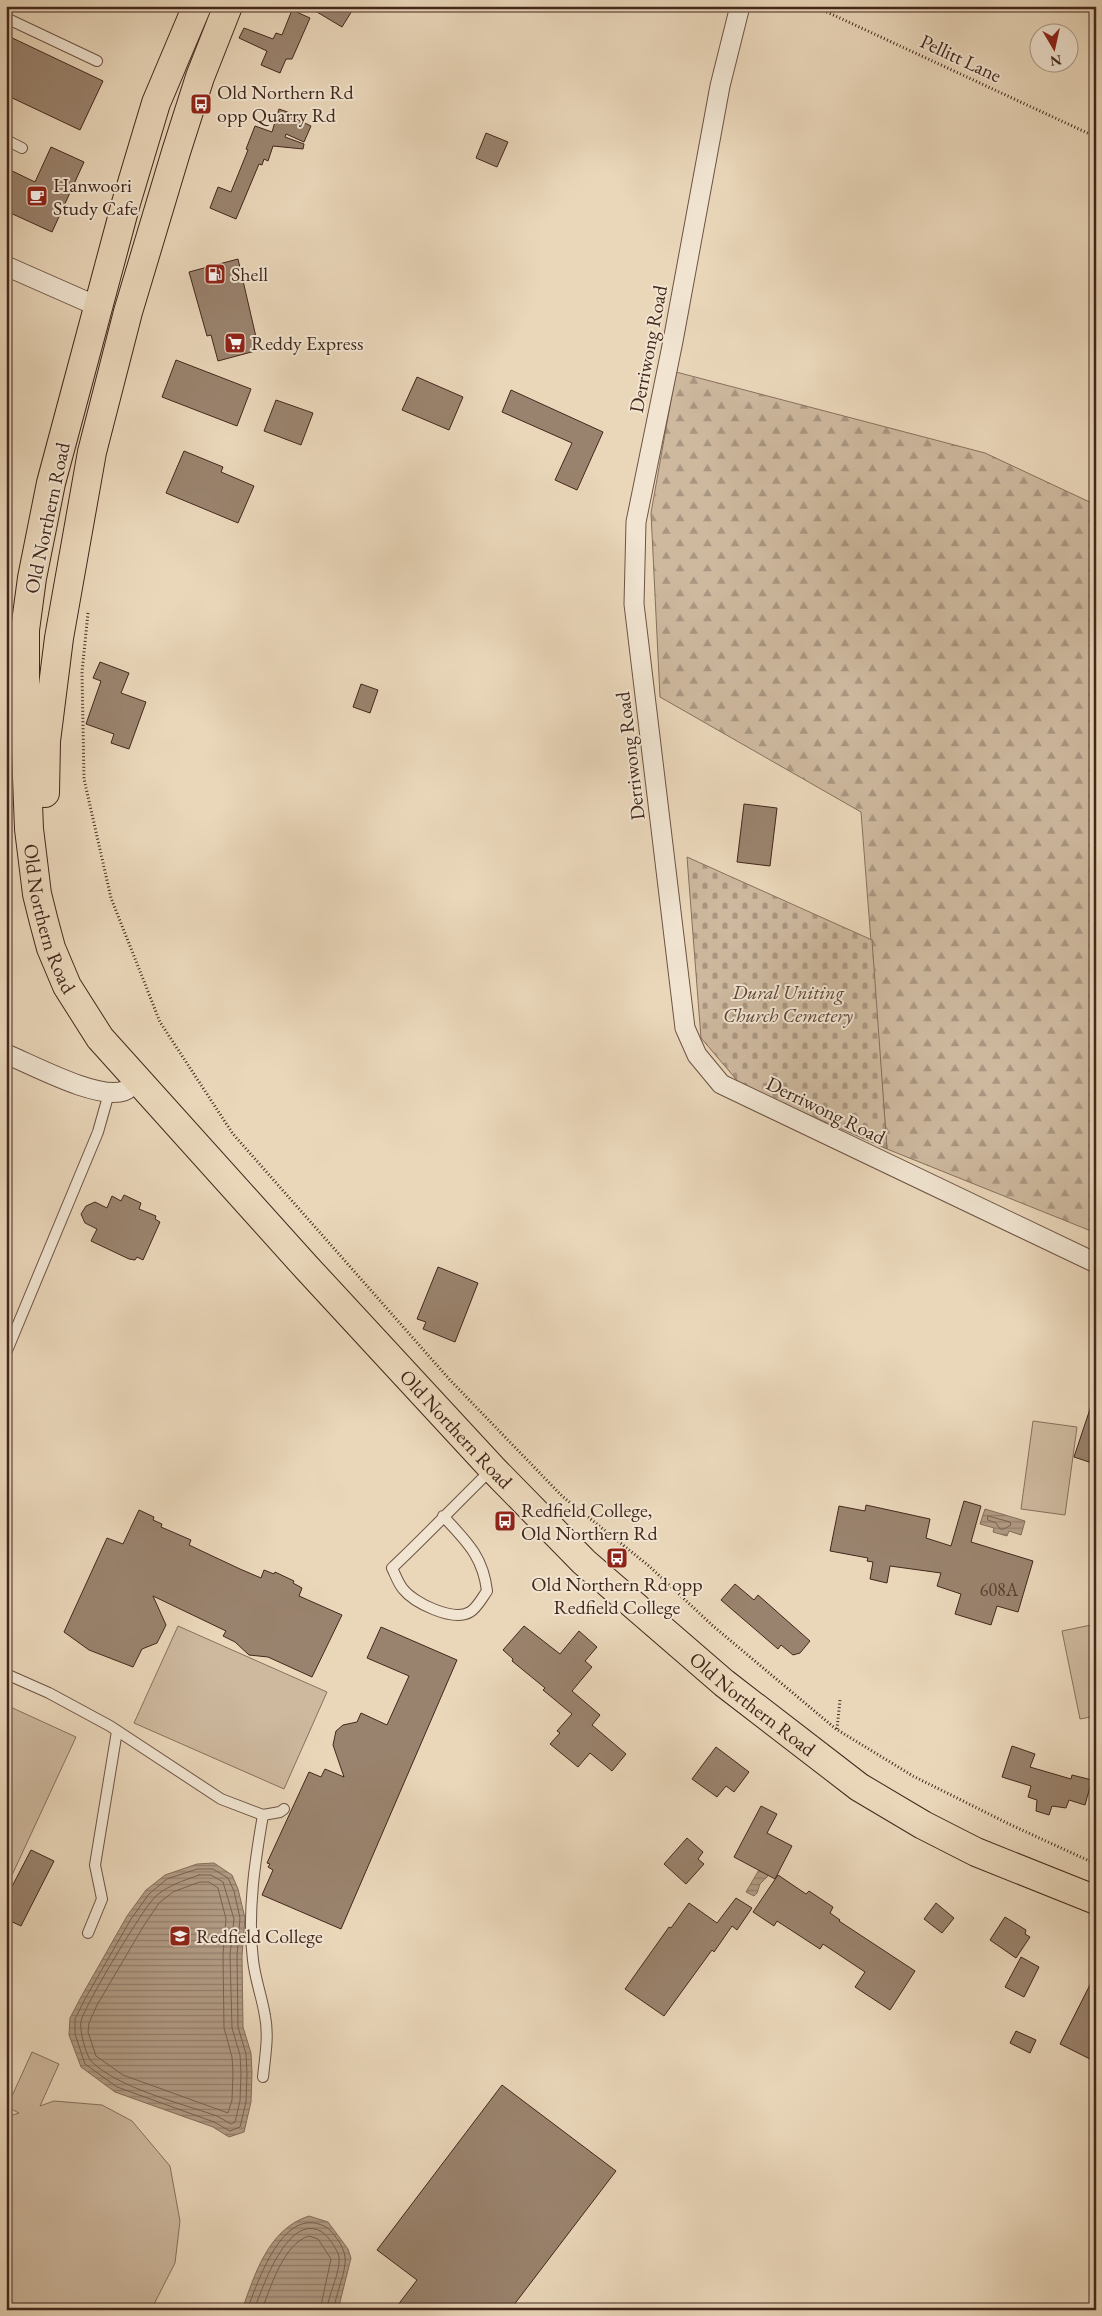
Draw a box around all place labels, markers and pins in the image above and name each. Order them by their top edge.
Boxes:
place label: Old Northern Rd opp Quarry Rd [217,79,354,128]
bus stop icon: Old Northern Rd opp Quarry Rd [189,92,213,116]
place label: Hanwoori Study Cafe [53,172,138,221]
cafe icon: Hanwoori Study Cafe [25,184,49,208]
place label: Shell [231,261,268,287]
fuel station icon: Shell [203,262,227,286]
place label: Reddy Express [251,330,364,356]
supermarket icon: Reddy Express [223,331,247,355]
place label: Redfield College, Old Northern Rd [521,1497,658,1546]
bus stop icon: Redfield College, Old Northern Rd [493,1509,517,1533]
bus stop icon: Old Northern Rd opp Redfield College [605,1546,629,1570]
place label: Old Northern Rd opp Redfield College [531,1571,703,1620]
place label: Redfield College [196,1923,323,1949]
school or university icon: Redfield College [168,1924,192,1948]

